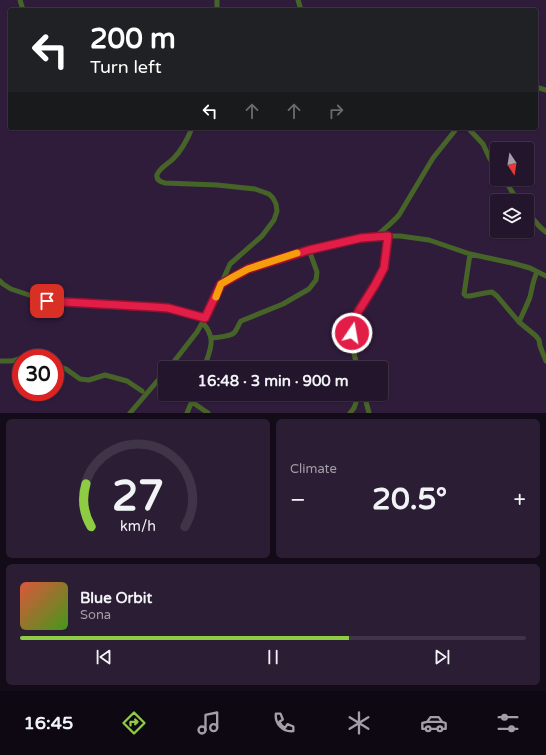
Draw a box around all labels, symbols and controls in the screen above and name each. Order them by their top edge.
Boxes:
text: 200 m [90,22,176,56]
icon: left [24,24,76,76]
text: Turn left [90,56,162,78]
icon: left [199,100,221,122]
icon: ahead [241,100,263,122]
icon: ahead [283,100,305,122]
icon: right [325,100,347,122]
north arrow [490,142,534,186]
map controls [490,142,534,238]
button: layers [490,194,534,238]
pin [30,284,64,318]
icon: arrive [36,290,58,312]
position arrow [331,312,373,354]
speed limit sign: 30 [12,349,64,401]
text: 16:48 · 3 min · 900 m [198,372,348,390]
text: Climate [290,461,337,477]
text: 27 [112,471,164,521]
text: 20.5° [372,481,447,518]
text: − [290,487,306,513]
text: + [514,487,526,513]
text: km/h [120,517,156,534]
text: Blue Orbit [80,589,152,607]
text: Sona [80,607,111,623]
icon: previous [93,646,115,668]
icon: pause [262,646,284,668]
icon: next [431,646,453,668]
icon: directions [120,709,148,737]
icon: music [195,709,223,737]
icon: phone [270,709,298,737]
icon: climate [345,709,373,737]
icon: car [420,709,448,737]
icon: filters [494,709,522,737]
text: 16:45 [23,712,73,734]

